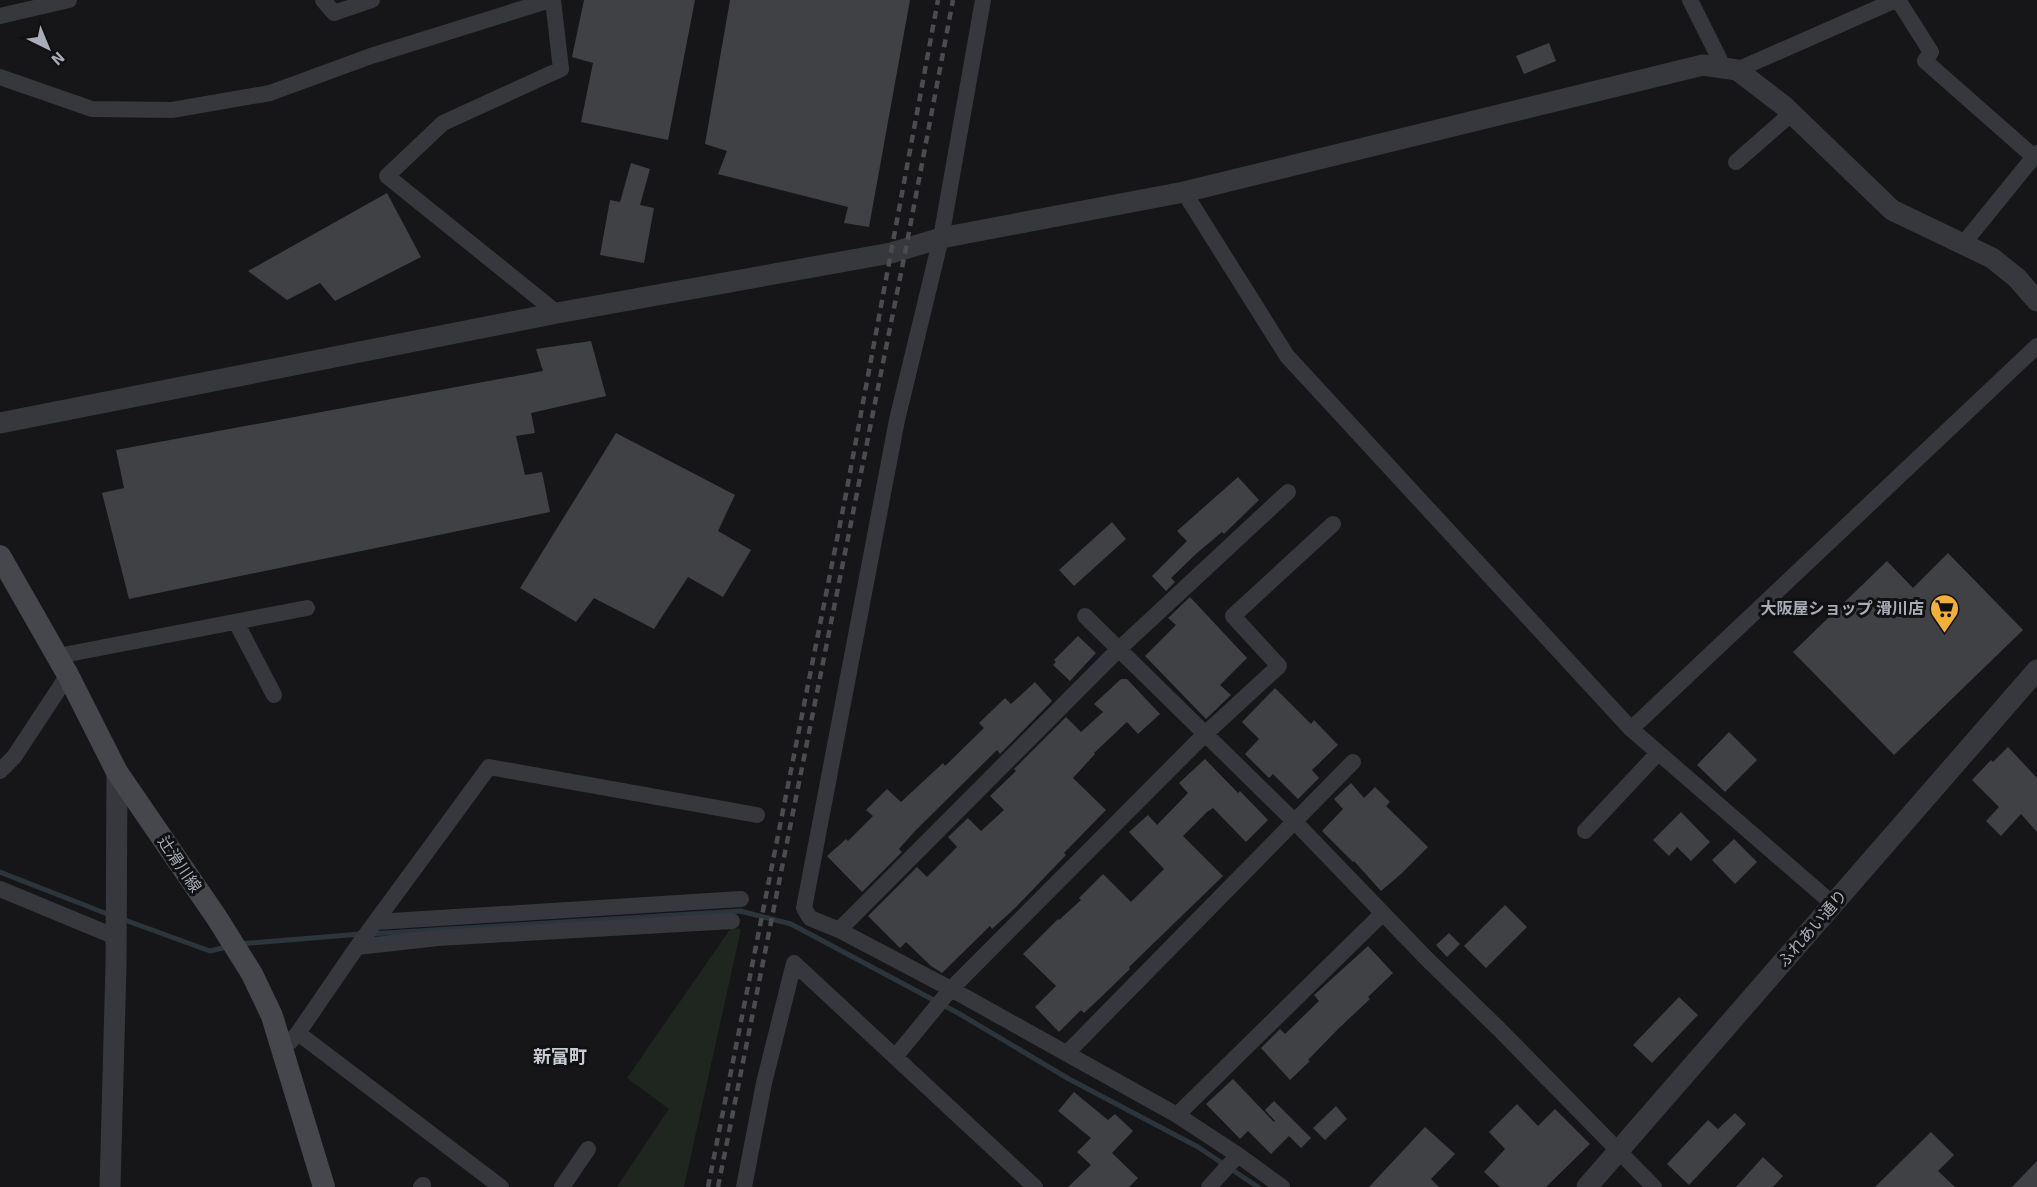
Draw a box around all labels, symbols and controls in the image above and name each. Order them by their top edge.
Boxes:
north arrow [18,18,78,78]
text: N [47,47,68,69]
supermarket icon: 大阪屋ショップ 滑川店 [1929,592,1961,634]
place label: 大阪屋ショップ 滑川店 [1760,599,1924,619]
street label: 辻滑川線 [153,832,205,897]
street label: ふれあい通り [1774,886,1852,971]
district label: 新富町 [533,1046,587,1068]

